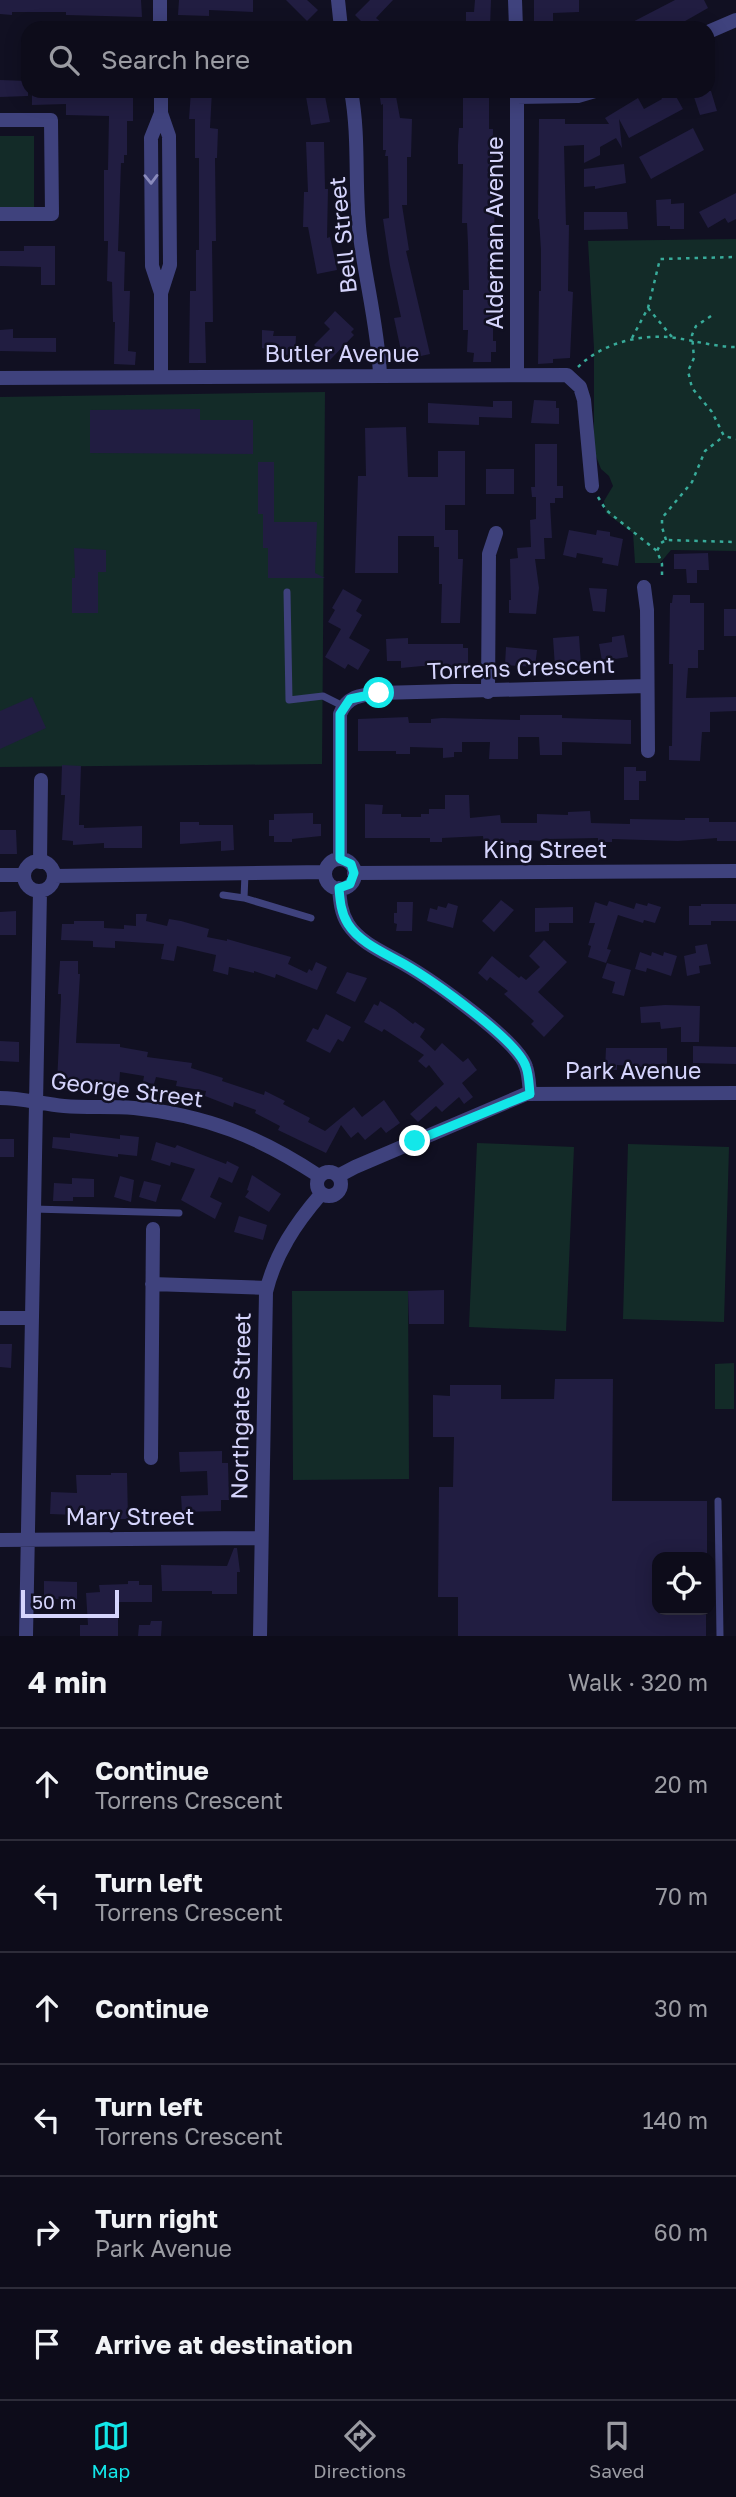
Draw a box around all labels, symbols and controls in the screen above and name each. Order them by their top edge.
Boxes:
search box [21,21,715,98]
icon: search [45,41,83,79]
text: Search here [101,44,250,75]
street label: Alderman Avenue [480,137,508,329]
one-way arrow [143,174,159,185]
street label: Bell Street [322,175,362,295]
street label: Butler Avenue [265,339,419,367]
street label: Torrens Crescent [427,650,615,684]
route start [363,677,394,708]
street label: King Street [483,835,607,863]
street label: Park Avenue [565,1056,701,1084]
street label: George Street [49,1066,205,1112]
route end [399,1125,430,1156]
street label: Northgate Street [224,1312,256,1500]
street label: Mary Street [65,1502,195,1530]
map controls [652,1552,715,1615]
button: locate [652,1552,715,1615]
scale bar [21,1587,119,1619]
text: 50 m [32,1590,76,1613]
text: 4 min [28,1664,107,1700]
text: Walk · 320 m [568,1668,708,1696]
text: Continue [95,1755,209,1786]
icon: ahead [28,1765,66,1803]
text: 20 m [654,1770,708,1798]
text: Torrens Crescent [95,1786,283,1814]
text: Turn left [95,1867,203,1898]
icon: left [28,1877,66,1915]
text: 70 m [655,1882,708,1910]
text: Torrens Crescent [95,1898,283,1926]
icon: ahead [28,1989,66,2027]
text: Continue [95,1993,209,2024]
text: 30 m [654,1994,708,2022]
text: Turn left [95,2091,203,2122]
icon: left [28,2101,66,2139]
text: 140 m [642,2106,708,2134]
text: Torrens Crescent [95,2122,283,2150]
text: Turn right [95,2203,218,2234]
icon: right [28,2213,66,2251]
text: 60 m [654,2218,708,2246]
text: Park Avenue [95,2234,232,2262]
icon: arrive [28,2325,66,2363]
text: Arrive at destination [95,2329,353,2360]
tab: Map [91,2417,130,2482]
tab: Directions [313,2417,406,2482]
tab: Saved [589,2417,645,2482]

